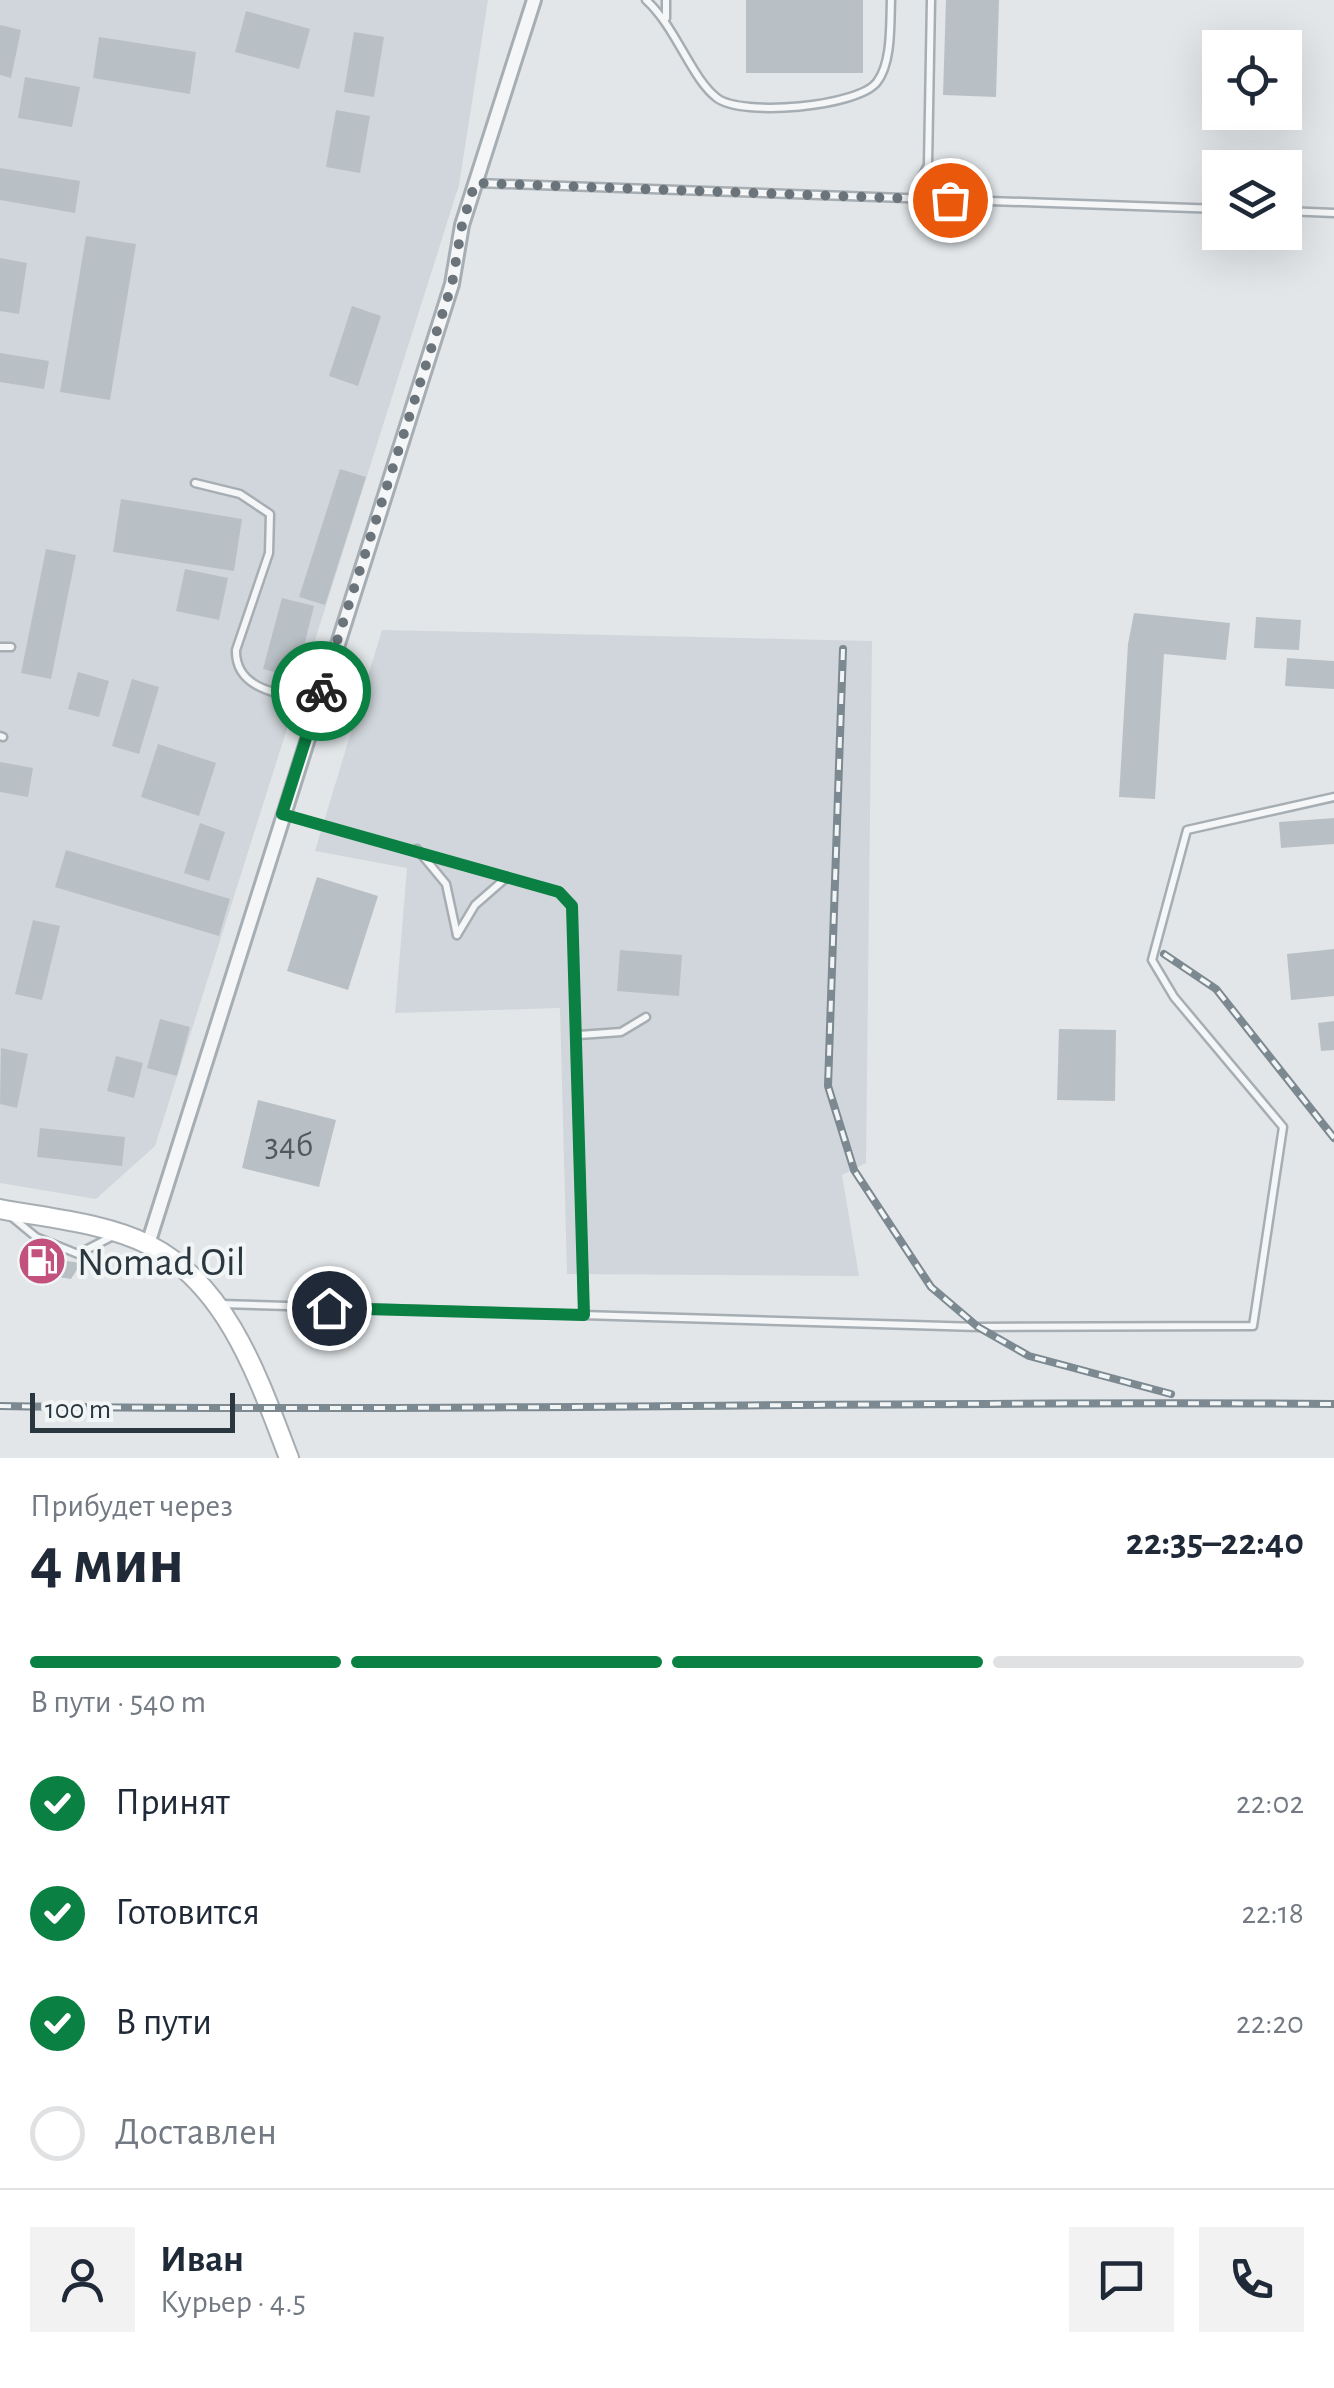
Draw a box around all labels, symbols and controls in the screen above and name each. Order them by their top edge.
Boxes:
map controls [1202,30,1302,250]
button: locate [1202,30,1302,130]
button: layers [1202,150,1302,250]
pin [908,158,993,243]
icon: bag [923,173,978,228]
courier [271,641,371,741]
icon: bike [294,664,349,719]
house number: 34б [265,1128,313,1163]
fuel station icon: Nomad Oil [16,1235,68,1287]
place label: Nomad Oil [77,1243,245,1283]
pin [287,1266,372,1351]
icon: home [302,1281,357,1336]
scale bar [30,1388,235,1432]
text: 100 m [45,1396,111,1424]
text: Прибудет через [30,1490,233,1522]
text: 22:35–22:40 [1126,1524,1304,1562]
text: 4 мин [30,1530,184,1595]
text: В пути · 540 m [30,1686,206,1718]
icon: check [30,1776,85,1831]
text: Принят [115,1784,230,1822]
text: 22:02 [1236,1787,1304,1819]
icon: check [30,1886,85,1941]
text: Готовится [115,1894,260,1932]
text: 22:18 [1241,1897,1304,1929]
icon: check [30,1996,85,2051]
text: В пути [115,2004,212,2042]
text: 22:20 [1236,2007,1304,2039]
text: Доставлен [115,2114,277,2152]
button: person [30,2227,135,2332]
button: chat [1069,2227,1174,2332]
button: phone [1199,2227,1304,2332]
text: Иван [160,2241,244,2279]
text: Курьер · 4.5 [160,2286,306,2318]

